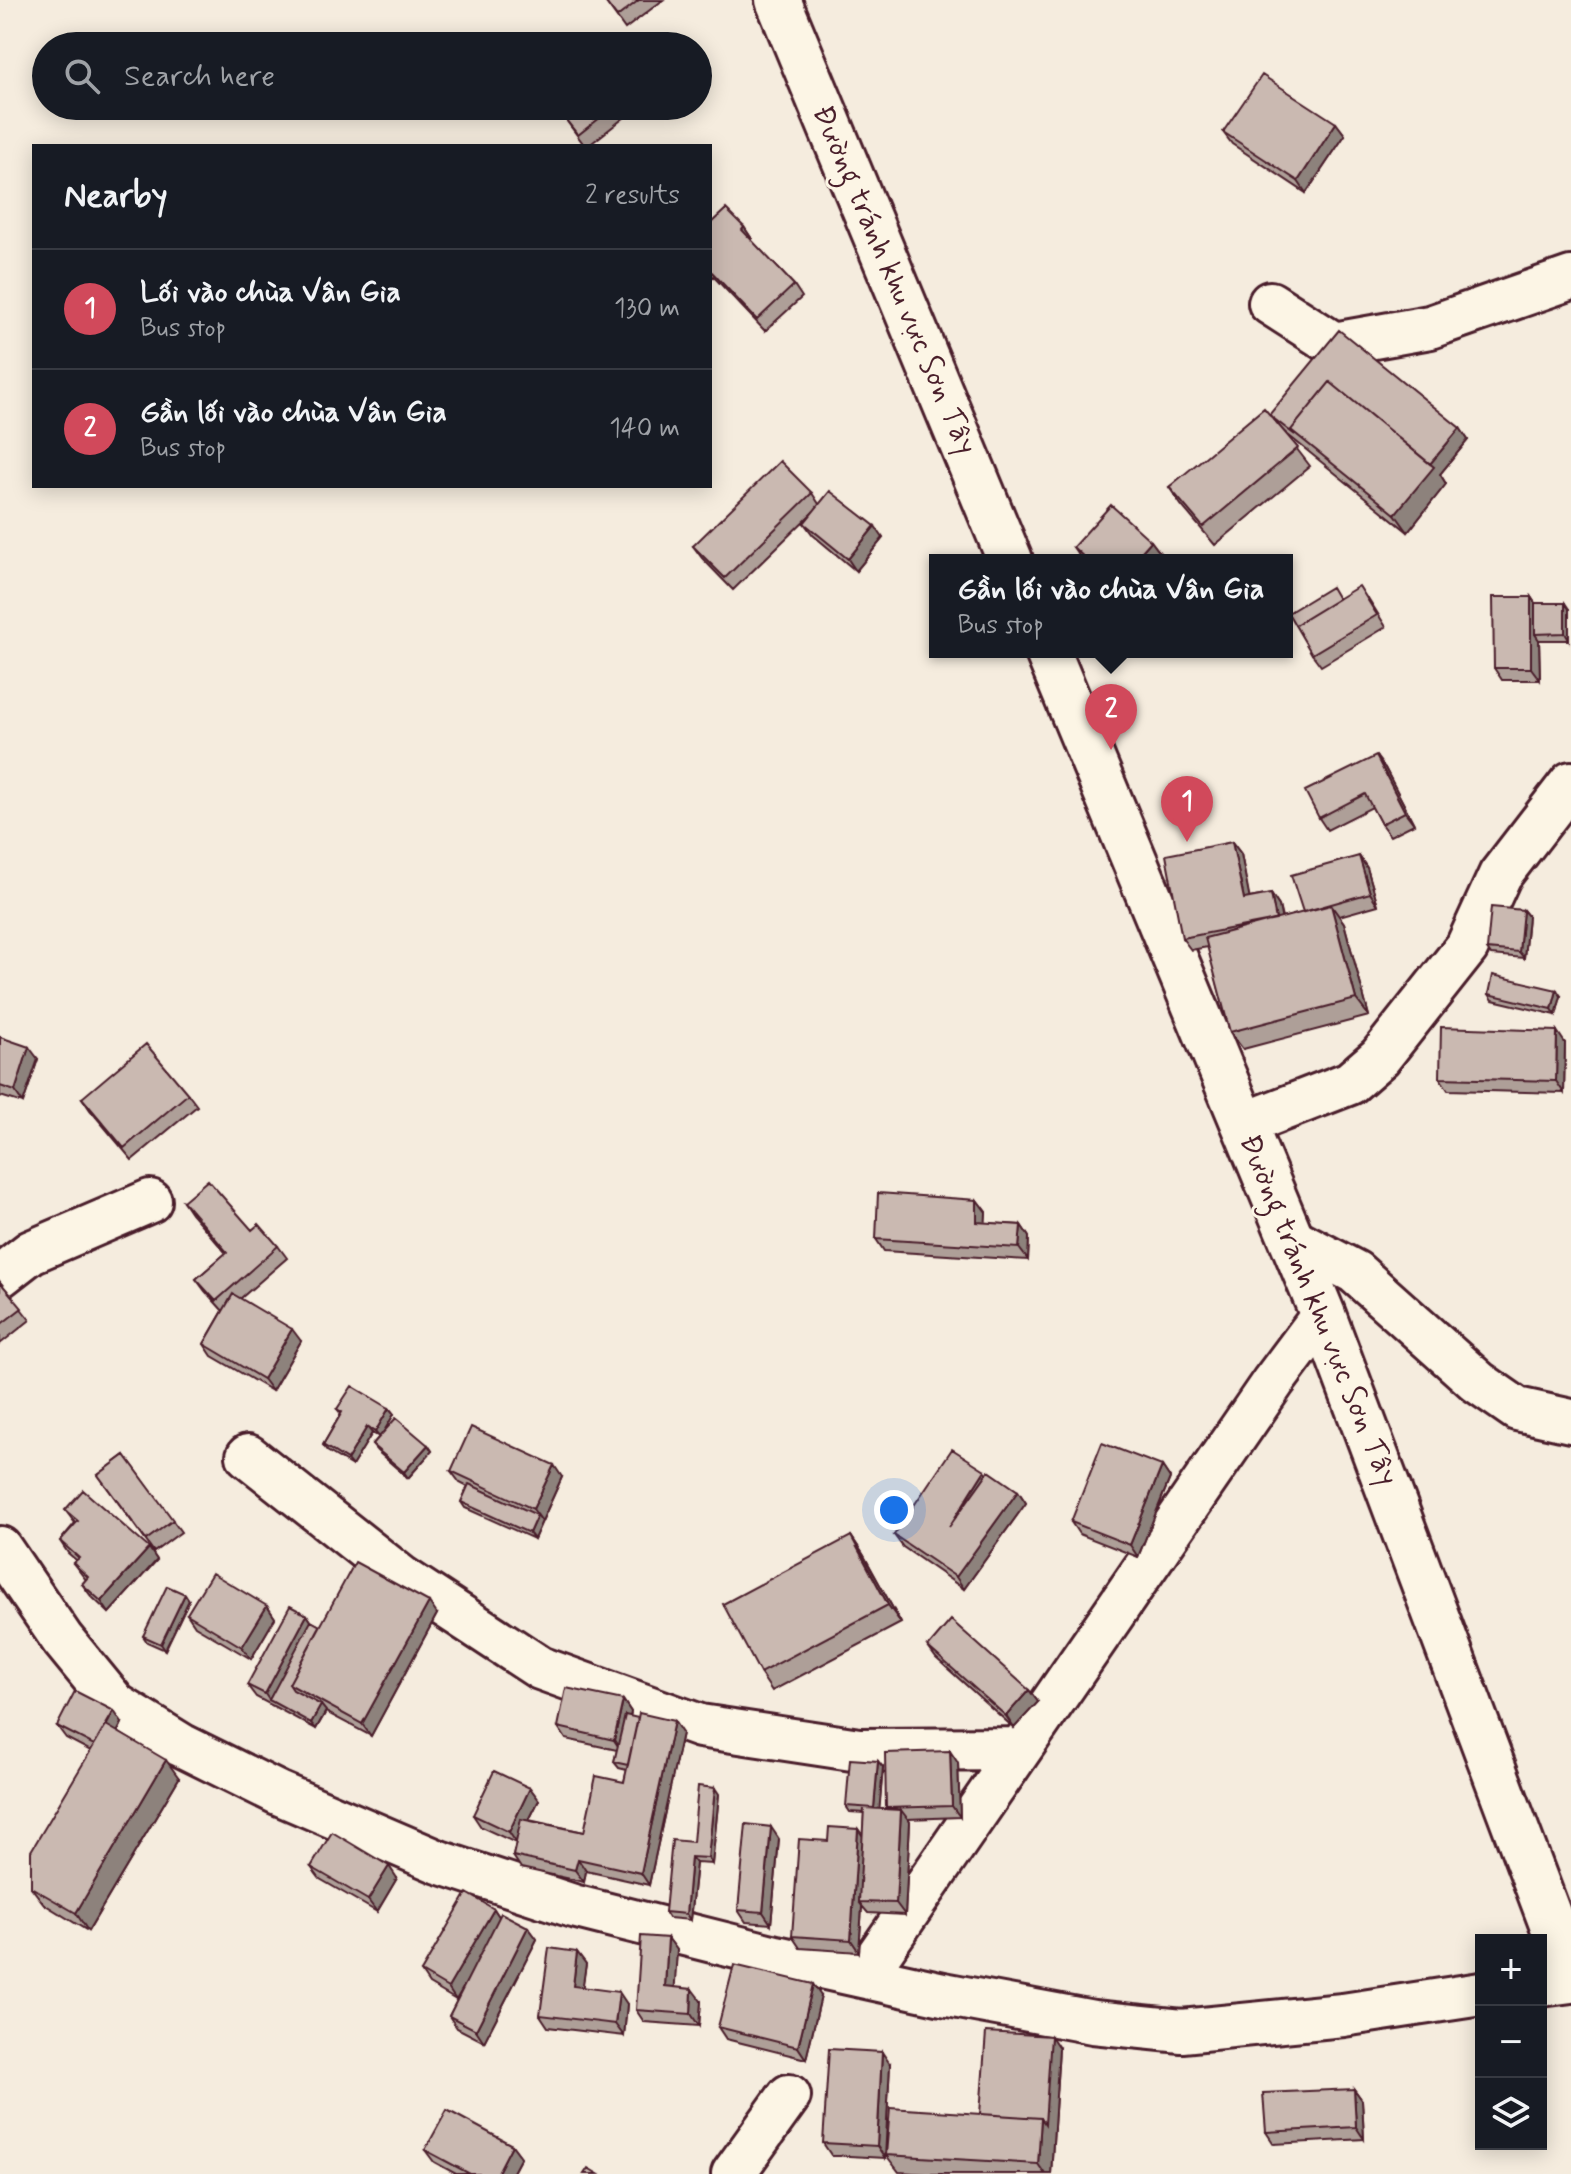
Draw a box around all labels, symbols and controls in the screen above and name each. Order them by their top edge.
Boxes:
search box [32,32,712,120]
icon: search [60,54,104,98]
text: Search here [124,57,275,96]
street label: Đường tránh khu vực Sơn Tây [800,99,985,462]
text: Nearby [64,174,168,219]
text: 2 results [585,179,680,213]
text: Lối vào chùa Vân Gia [140,273,401,312]
text: 1 [84,292,96,326]
text: 130 m [614,292,680,326]
text: Bus stop [140,312,226,346]
text: Gần lối vào chùa Vân Gia [140,393,447,432]
text: 2 [84,412,96,446]
text: 140 m [609,412,680,446]
text: Bus stop [140,432,226,466]
popup [929,554,1293,658]
text: Gần lối vào chùa Vân Gia [958,570,1264,609]
text: Bus stop [958,609,1044,643]
pin: 2 [1085,684,1137,750]
pin: 1 [1161,776,1213,842]
street label: Đường tránh khu vực Sơn Tây [1227,1128,1406,1493]
your location [874,1490,914,1530]
map controls [1475,1934,1547,2150]
button: + [1475,1934,1547,2006]
button: − [1475,2006,1547,2078]
button: layers [1475,2078,1547,2150]

